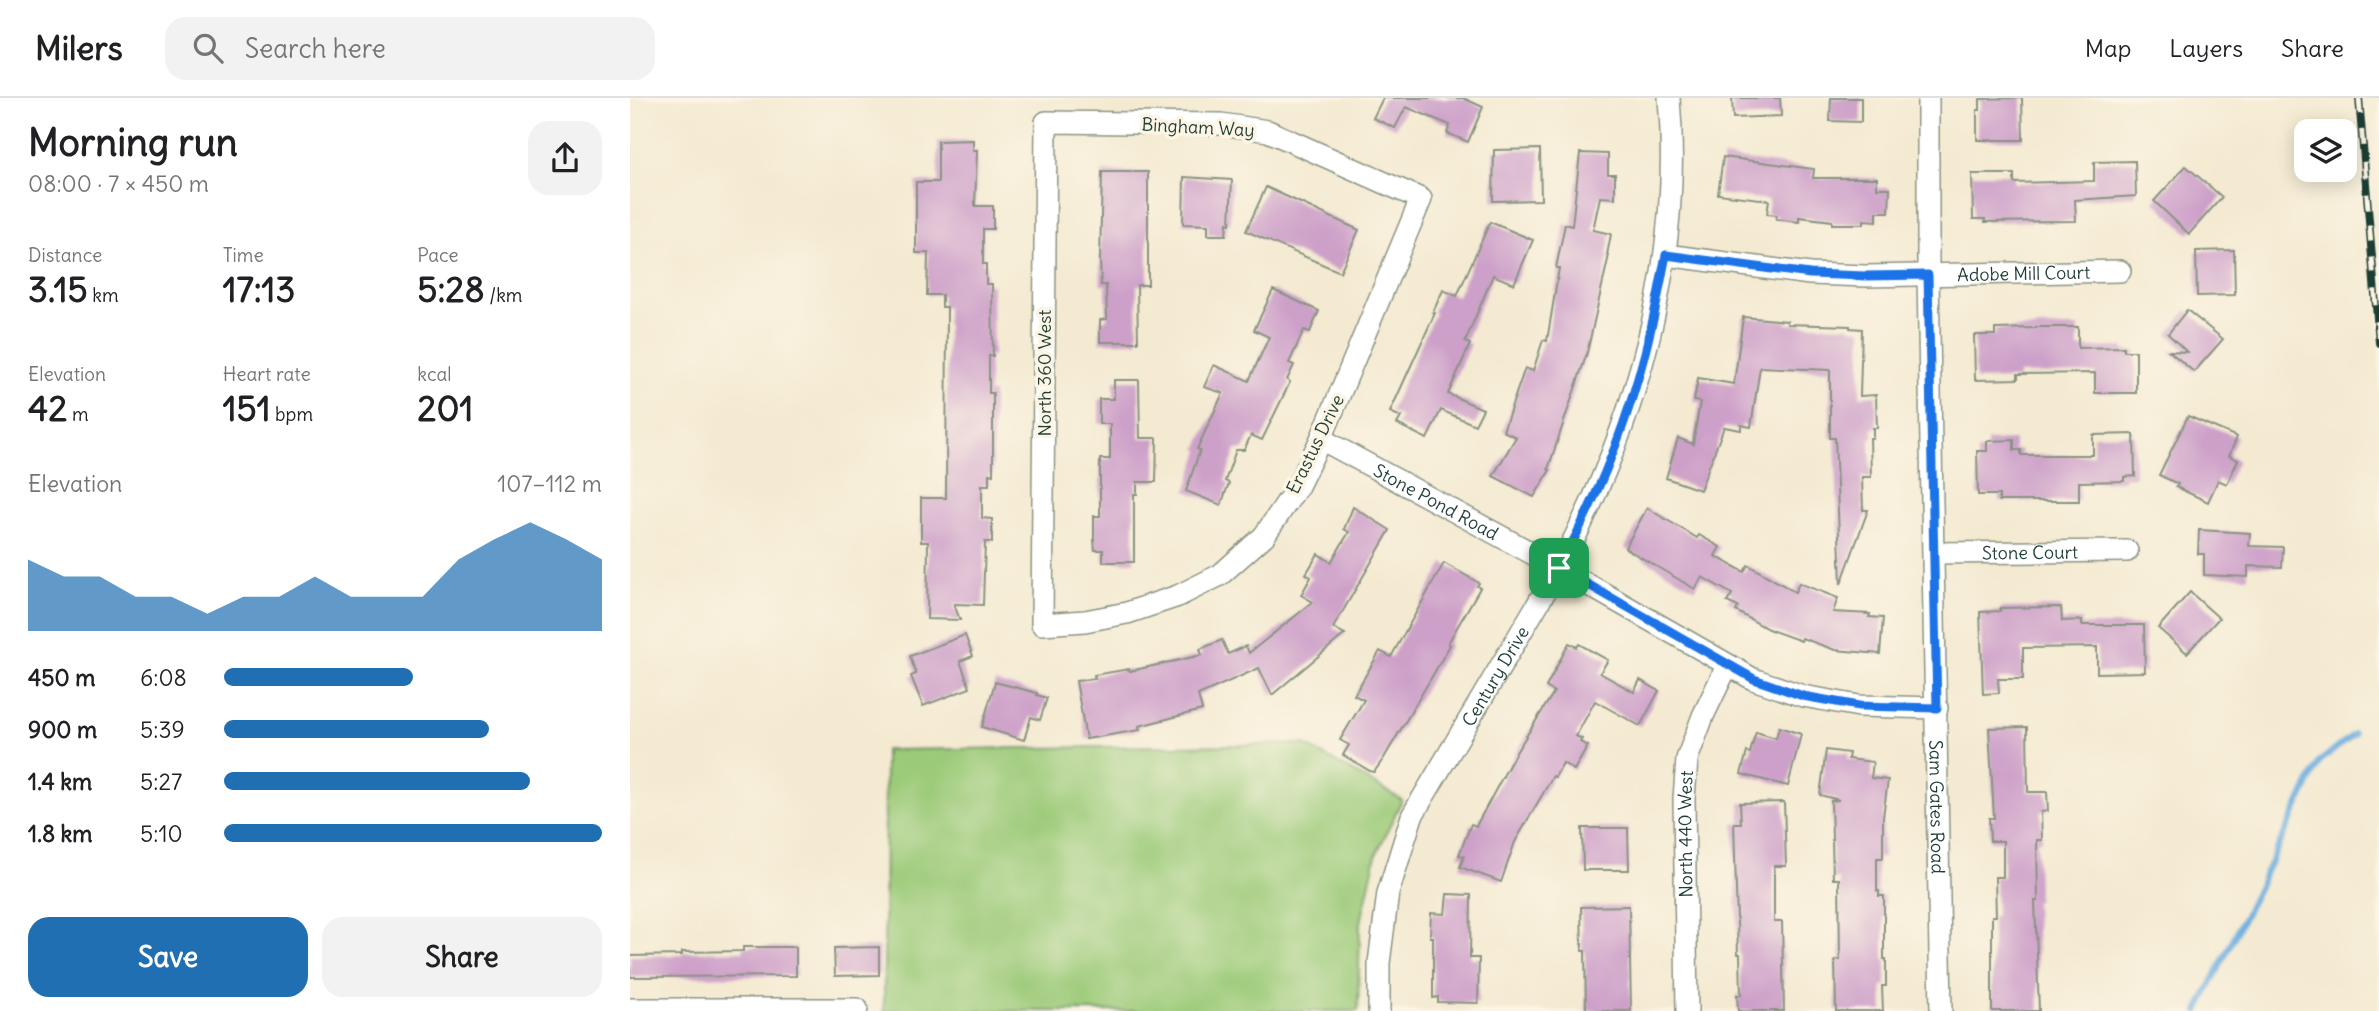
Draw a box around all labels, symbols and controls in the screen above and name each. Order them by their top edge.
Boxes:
search box [165,17,655,80]
text: Milers [35,27,123,69]
icon: search [189,29,227,67]
text: Search here [245,32,386,65]
text: Map [2085,33,2131,63]
text: Layers [2169,33,2243,63]
text: Share [2281,33,2344,63]
street label: Bingham Way [1141,113,1255,141]
text: Morning run [28,119,238,166]
map controls [2294,119,2357,182]
button: layers [2294,119,2357,182]
button: share [528,121,602,195]
text: 08:00 · 7 × 450 m [28,169,209,198]
text: Distance [28,243,102,267]
text: Time [223,243,264,267]
text: Pace [417,243,459,267]
street label: Adobe Mill Court [1957,260,2090,286]
text: 3.15 [28,267,88,311]
text: 17:13 [223,267,295,311]
text: 5:28 [417,267,485,311]
text: km [88,283,119,307]
text: /km [485,283,523,307]
street label: North 360 West [1033,310,1056,436]
text: Elevation [28,362,106,386]
text: Heart rate [223,362,311,386]
text: kcal [417,362,452,386]
text: 42 [28,386,67,430]
text: 151 [223,386,271,430]
text: 201 [417,386,473,430]
street label: Erastus Drive [1281,391,1349,497]
text: m [67,402,89,426]
text: bpm [271,402,313,426]
street label: Stone Pond Road [1370,458,1503,545]
text: Elevation [28,469,122,498]
text: 107–112 m [497,469,602,498]
pin [1529,538,1589,598]
street label: Stone Court [1982,540,2078,564]
icon: arrive [1540,549,1578,587]
street label: Century Drive [1456,622,1534,730]
text: 450 m [28,663,95,692]
text: 6:08 [140,663,187,692]
text: 900 m [28,715,97,744]
text: 5:39 [140,715,185,744]
street label: Sam Gates Road [1925,740,1950,875]
text: 1.4 km [28,767,92,796]
text: 5:27 [140,767,182,796]
street label: North 440 West [1672,770,1698,898]
text: 1.8 km [28,819,93,848]
text: 5:10 [140,819,183,848]
button: Save [28,917,308,997]
button: Share [322,917,602,997]

